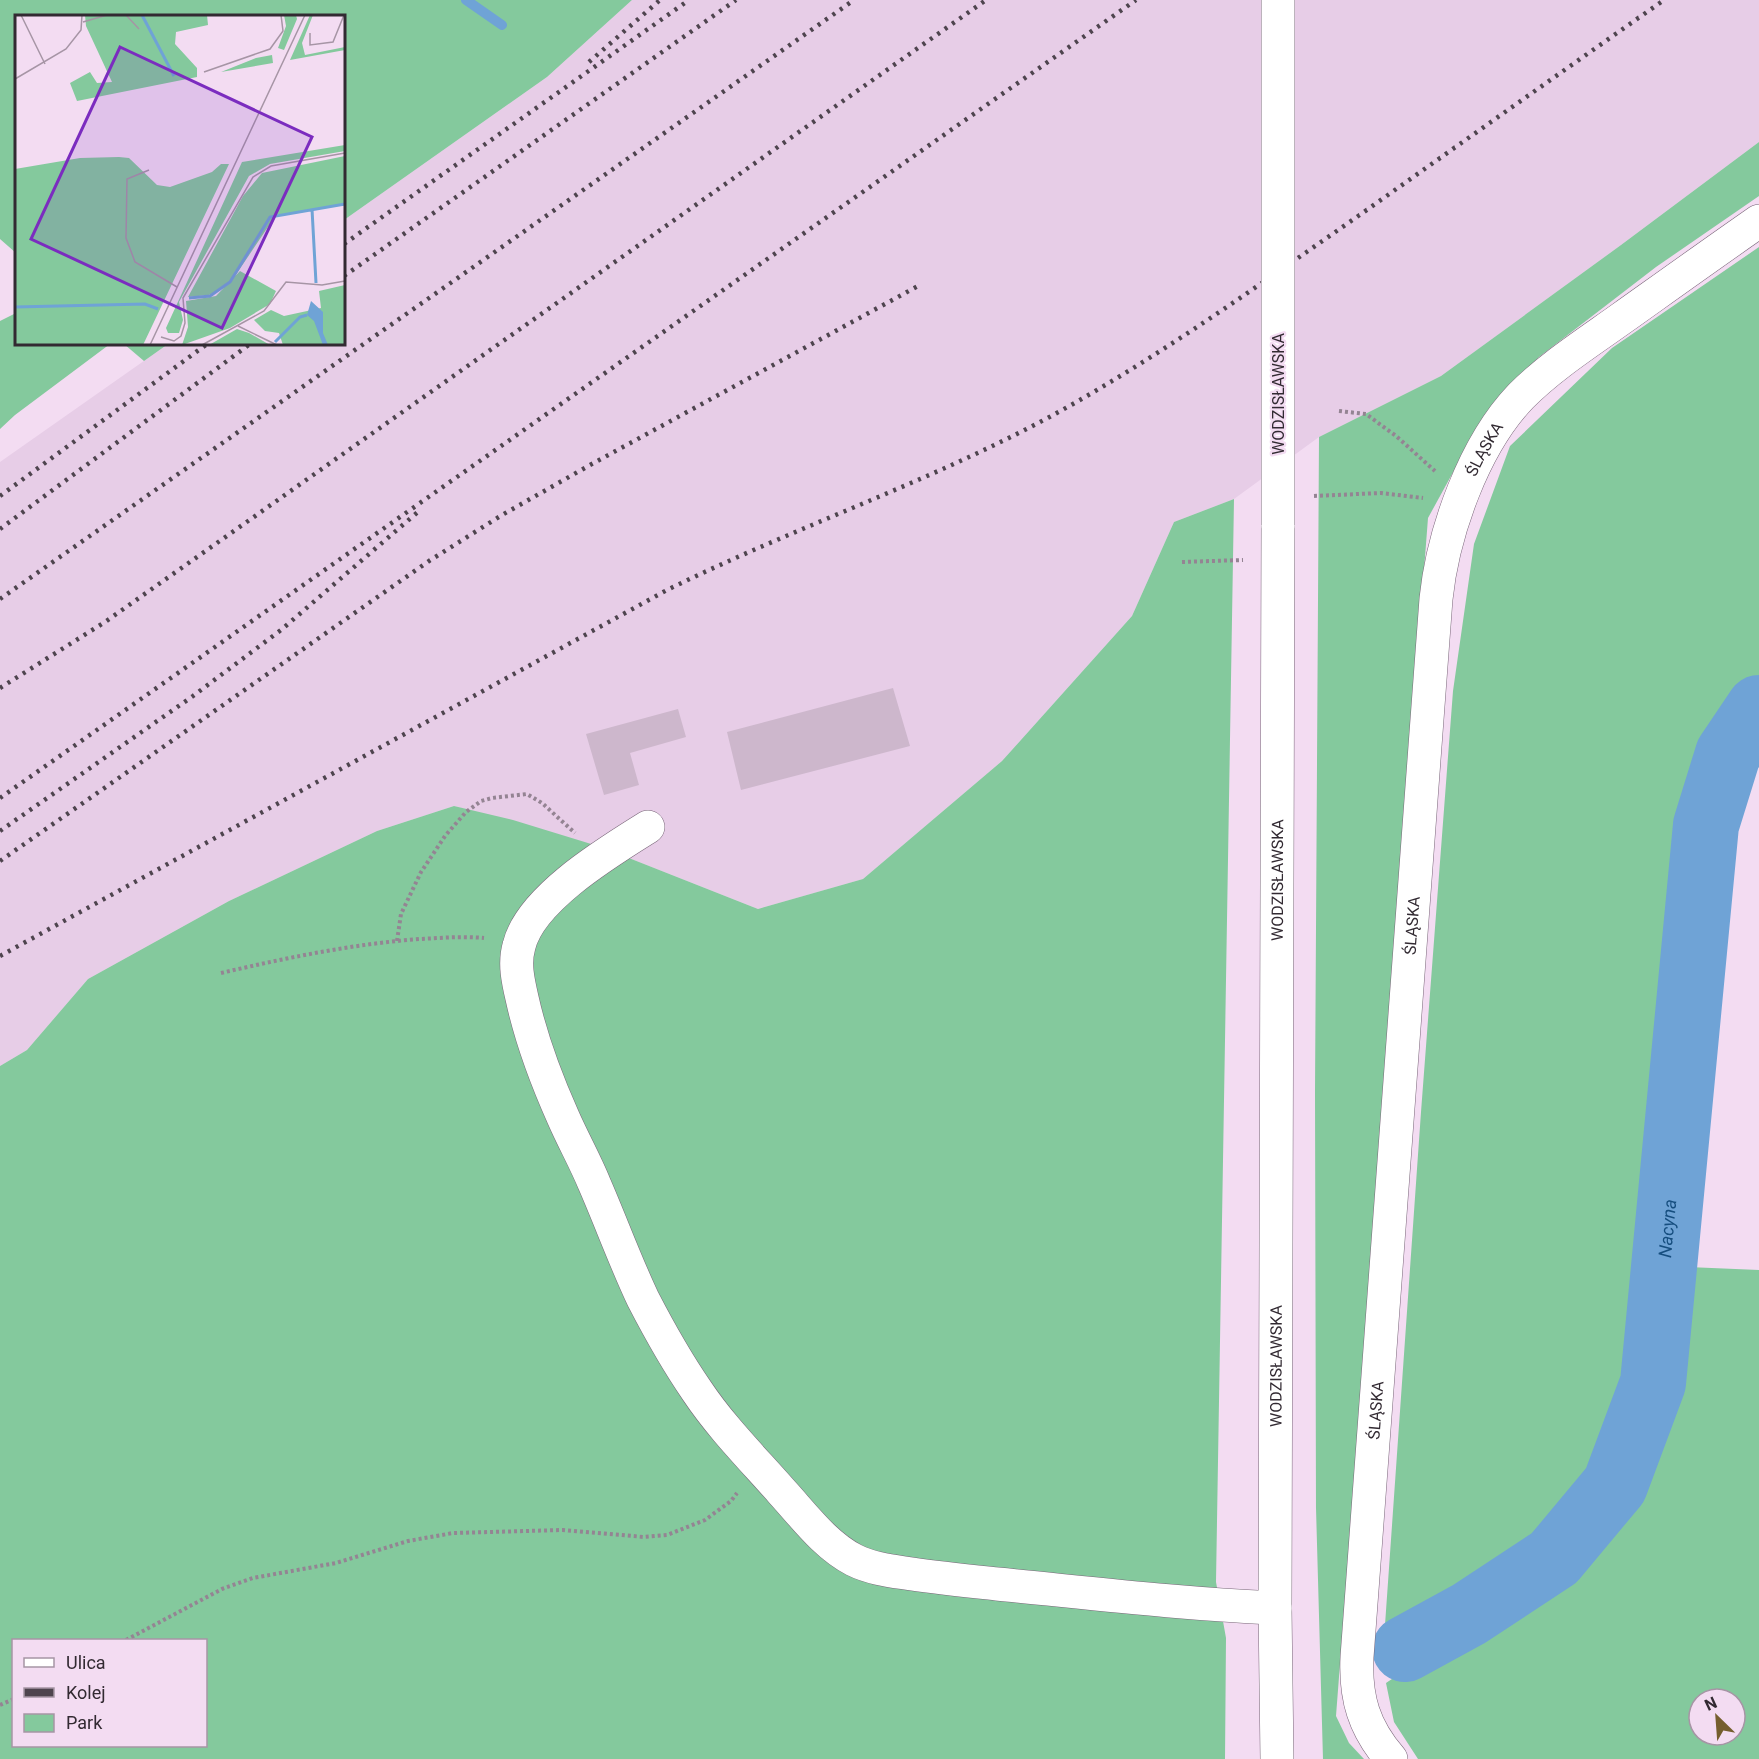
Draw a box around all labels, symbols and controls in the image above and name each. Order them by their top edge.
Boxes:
inset map [15,15,345,345]
street label: WODZISŁAWSKA [1269,333,1288,455]
street label: ŚLĄSKA [1461,418,1507,479]
street label: WODZISŁAWSKA [1268,819,1287,941]
street label: ŚLĄSKA [1399,895,1424,956]
water label: Nacyna [1654,1198,1680,1259]
street label: WODZISŁAWSKA [1267,1305,1286,1427]
street label: ŚLĄSKA [1363,1380,1388,1440]
legend [12,1639,207,1747]
text: Ulica [66,1652,106,1673]
text: Kolej [66,1682,106,1703]
north arrow [1687,1687,1747,1747]
text: N [1702,1693,1720,1715]
text: Park [66,1712,103,1733]

